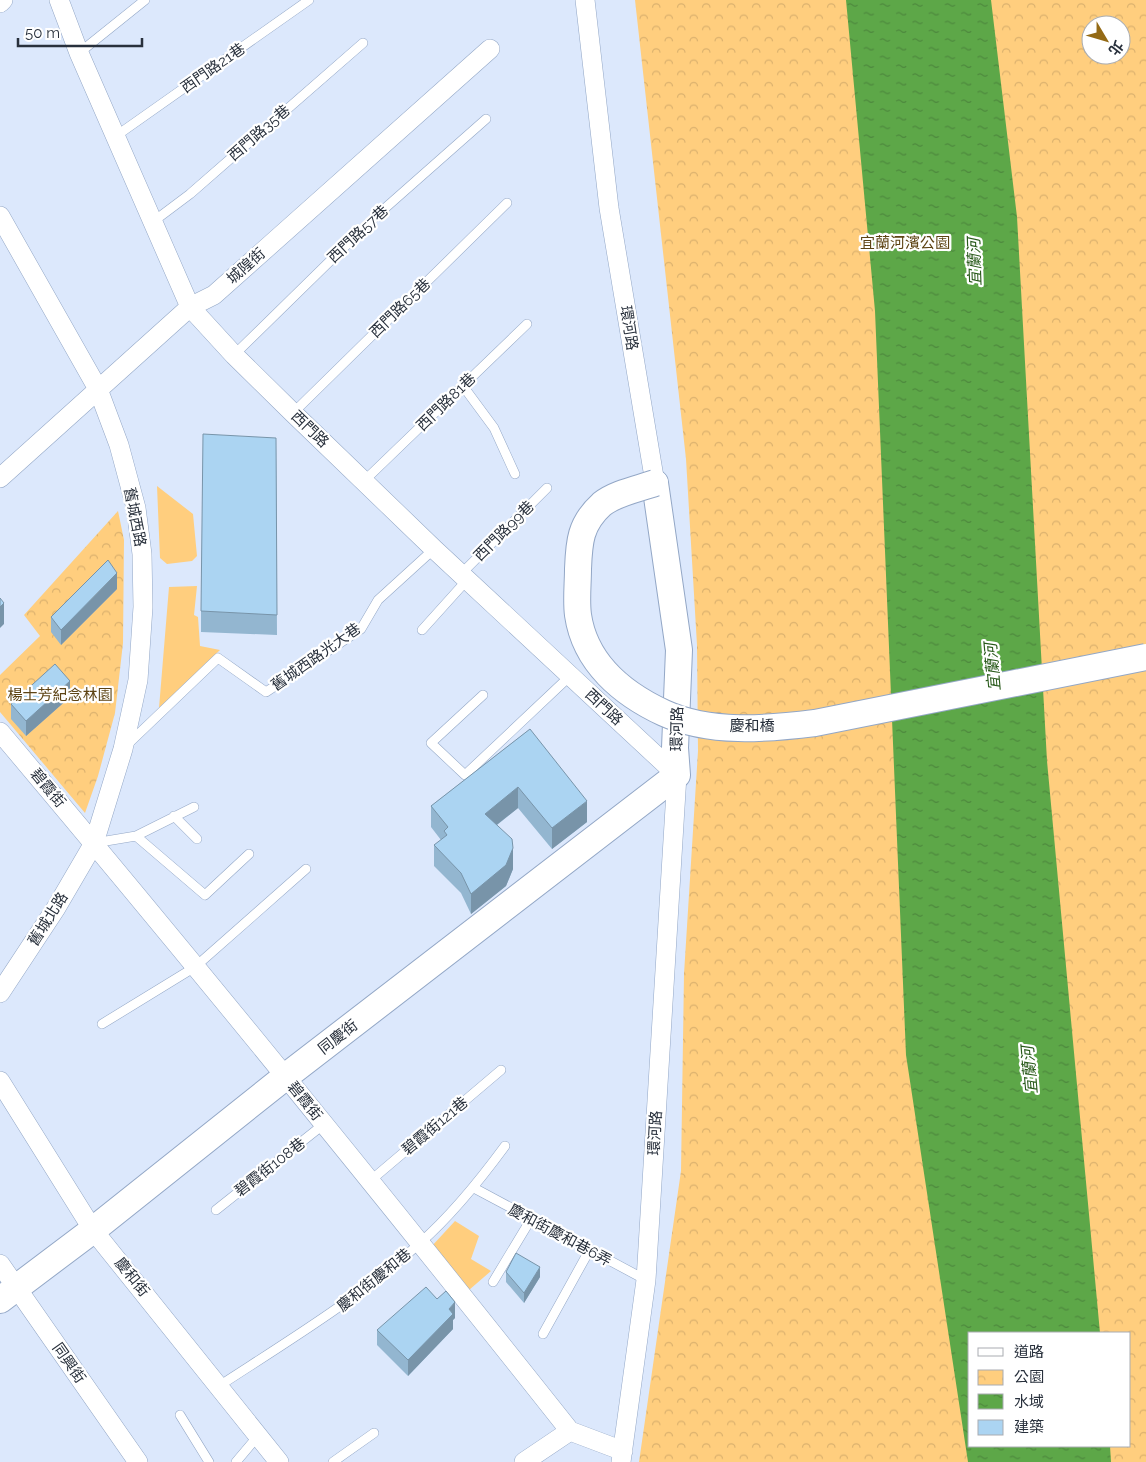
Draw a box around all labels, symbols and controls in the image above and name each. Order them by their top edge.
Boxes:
scale bar [18,15,141,47]
north arrow [1081,15,1131,65]
text: 50 m [25,24,60,42]
text: 北 [1106,38,1127,58]
street label: 西門路21巷 [177,39,249,97]
street label: 西門路35巷 [224,101,294,165]
street label: 西門路57巷 [324,201,392,267]
park label: 宜蘭河濱公園 [860,234,950,252]
water label: 宜蘭河 [964,235,985,286]
street label: 城隍街 [223,244,269,288]
street label: 西門路65巷 [366,275,434,341]
street label: 環河路 [617,304,641,352]
street label: 西門路81巷 [413,369,479,435]
street label: 西門路 [288,407,332,451]
street label: 舊城西路 [120,486,150,548]
street label: 西門路99巷 [470,497,538,565]
street label: 舊城西路光大巷 [268,620,364,694]
water label: 宜蘭河 [981,639,1004,692]
street label: 西門路 [581,685,627,729]
park label: 楊士芳紀念林園 [7,686,113,704]
street label: 環河路 [668,706,686,752]
street label: 慶和橋 [729,717,775,735]
street label: 碧霞街 [27,765,69,811]
street label: 舊城北路 [24,889,72,949]
street label: 同慶街 [315,1016,361,1058]
water label: 宜蘭河 [1018,1042,1041,1095]
street label: 碧霞街 [284,1078,326,1124]
street label: 碧霞街121巷 [398,1093,472,1159]
street label: 環河路 [645,1110,665,1156]
street label: 碧霞街108巷 [231,1134,309,1200]
street label: 慶和街慶和巷6弄 [505,1200,615,1270]
street label: 慶和街慶和巷 [333,1245,415,1315]
street label: 慶和街 [111,1254,153,1300]
legend [968,1332,1131,1447]
street label: 同興街 [49,1339,89,1387]
text: 道路 [1014,1343,1044,1361]
text: 公園 [1014,1368,1044,1386]
text: 水域 [1014,1393,1044,1411]
text: 建築 [1014,1418,1044,1436]

